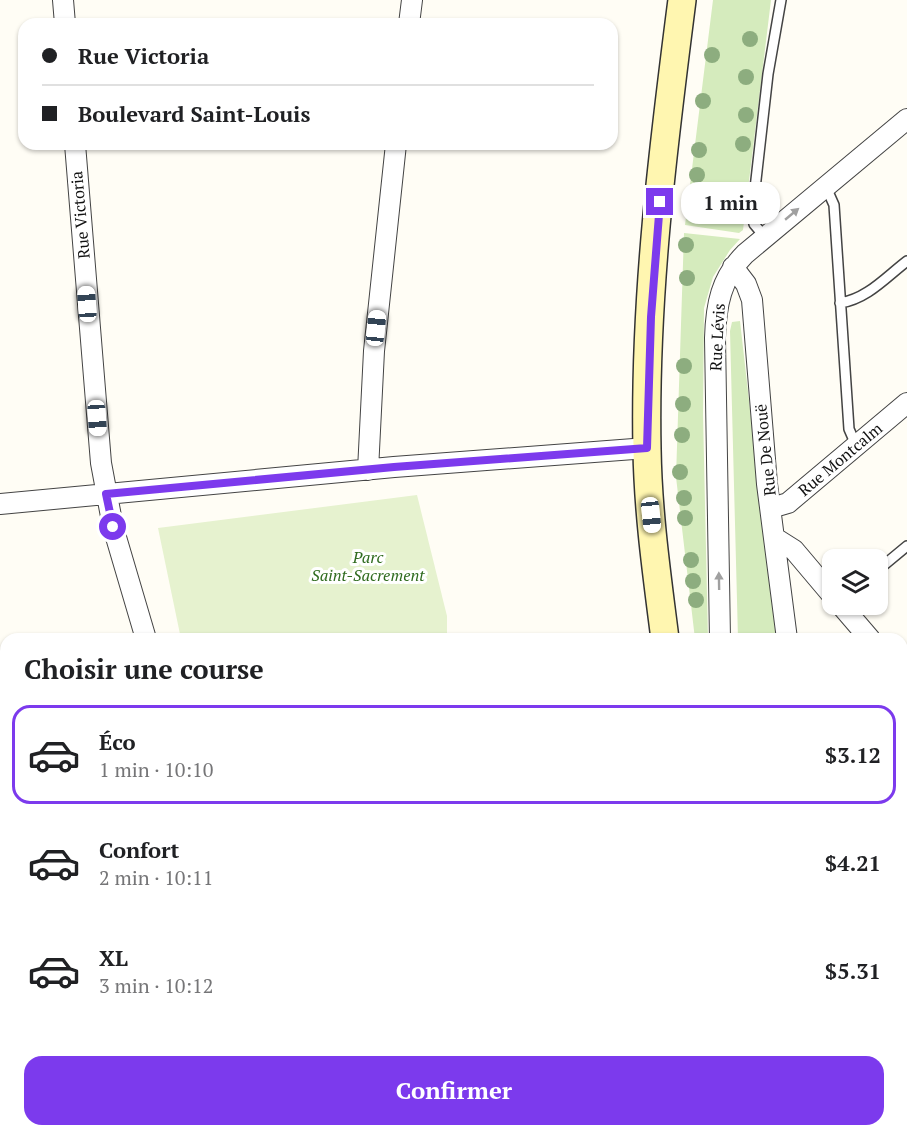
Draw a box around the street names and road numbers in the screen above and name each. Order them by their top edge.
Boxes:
street label: Rue Victoria [65,170,95,260]
street label: Rue Lévis [704,303,730,371]
street label: Rue De Nouë [749,403,781,497]
street label: Rue Montcalm [793,417,887,501]

